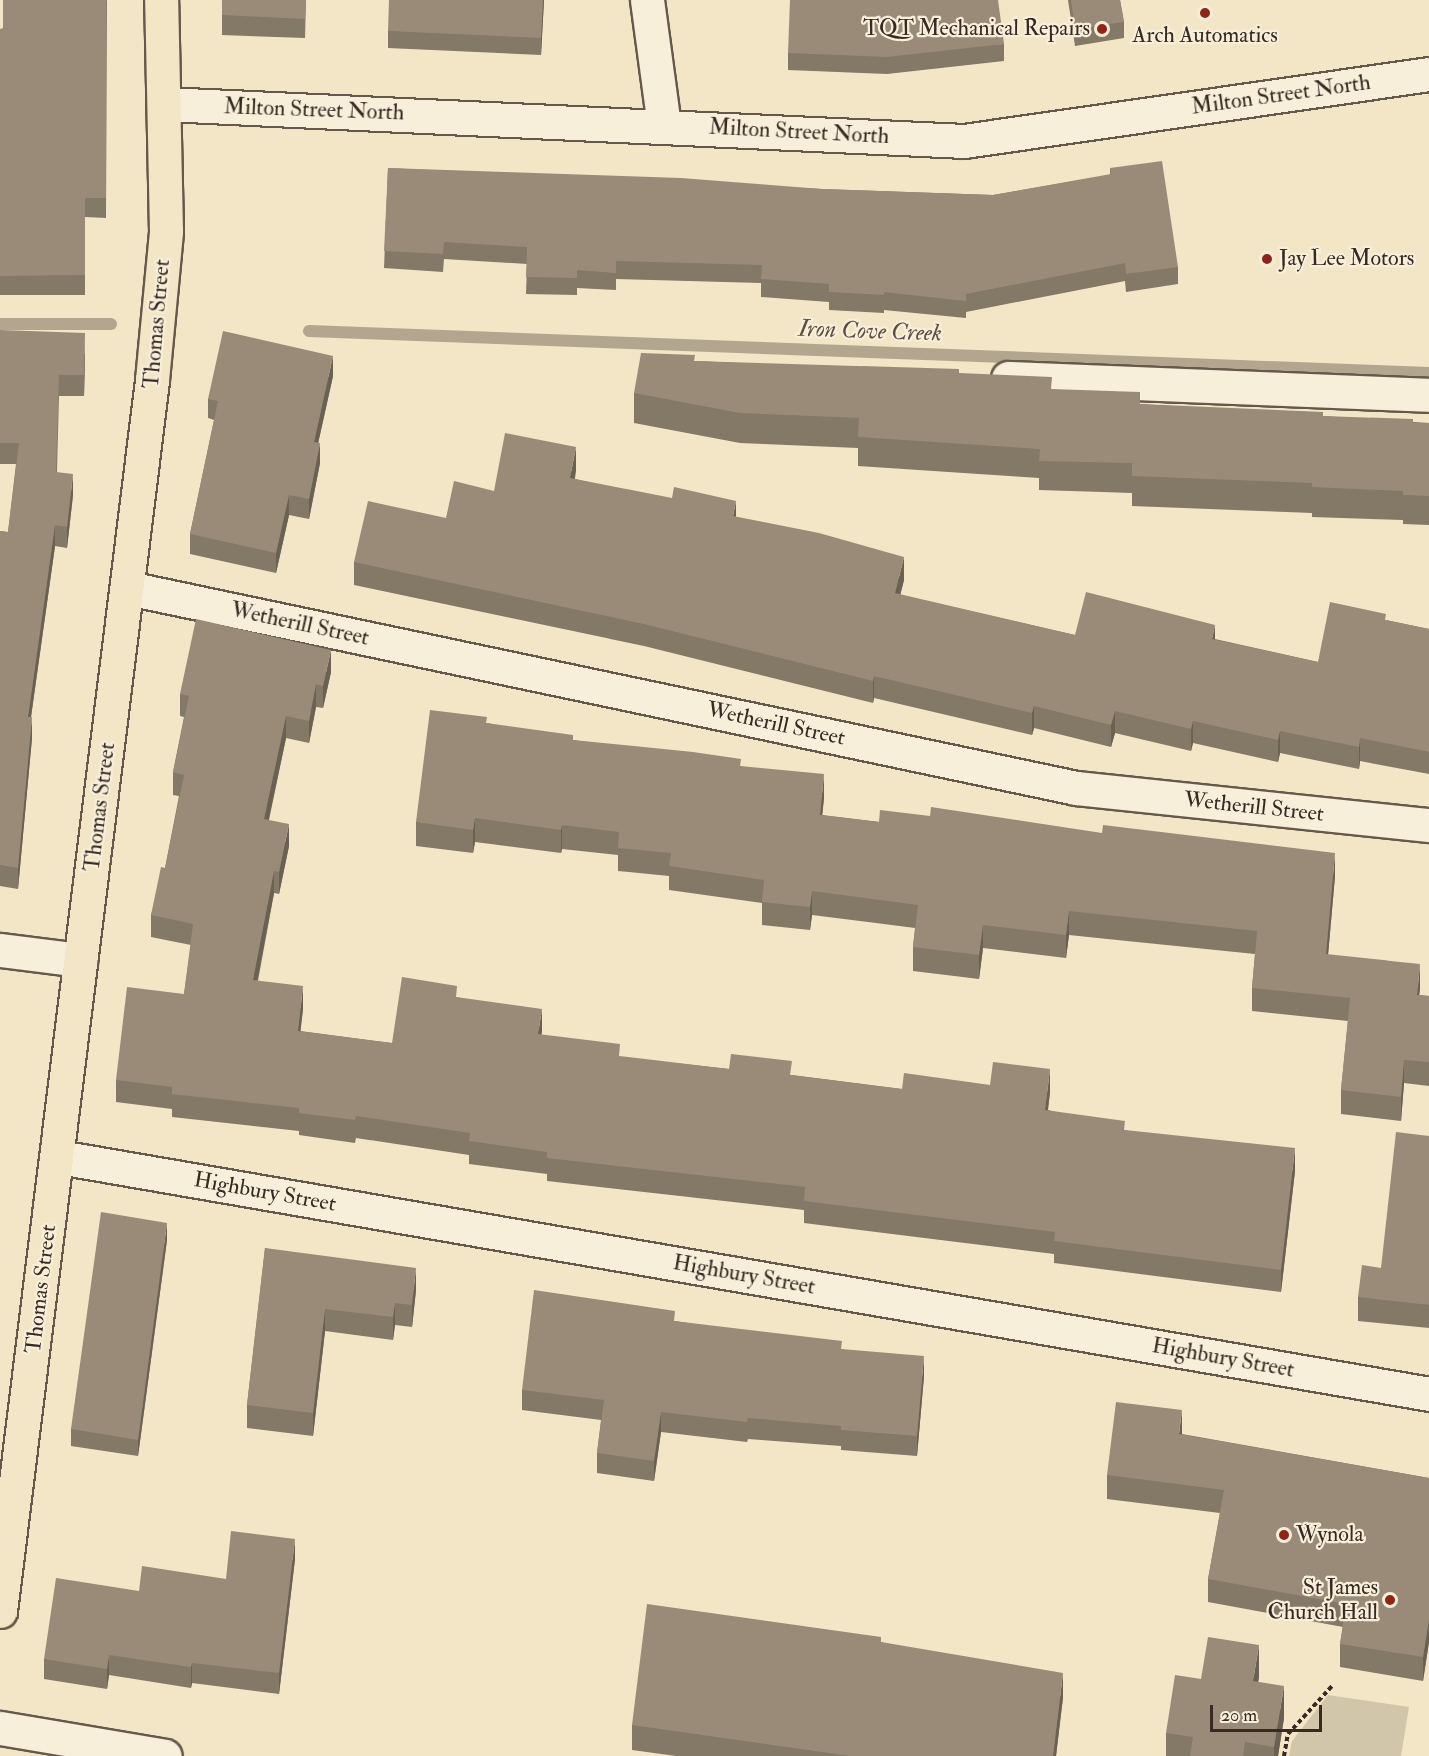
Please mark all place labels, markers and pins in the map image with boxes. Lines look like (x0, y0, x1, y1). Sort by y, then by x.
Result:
marker: Arch Automatics (1198, 6, 1212, 20)
place label: TQT Mechanical Repairs (863, 16, 1090, 42)
marker: TQT Mechanical Repairs (1095, 22, 1109, 36)
place label: Arch Automatics (1132, 23, 1278, 49)
place label: Jay Lee Motors (1279, 246, 1414, 272)
marker: Jay Lee Motors (1260, 252, 1274, 266)
place label: Wynola (1296, 1522, 1364, 1548)
marker: Wynola (1277, 1528, 1291, 1542)
place label: St James Church Hall (1268, 1574, 1378, 1626)
marker: St James Church Hall (1383, 1593, 1397, 1607)

